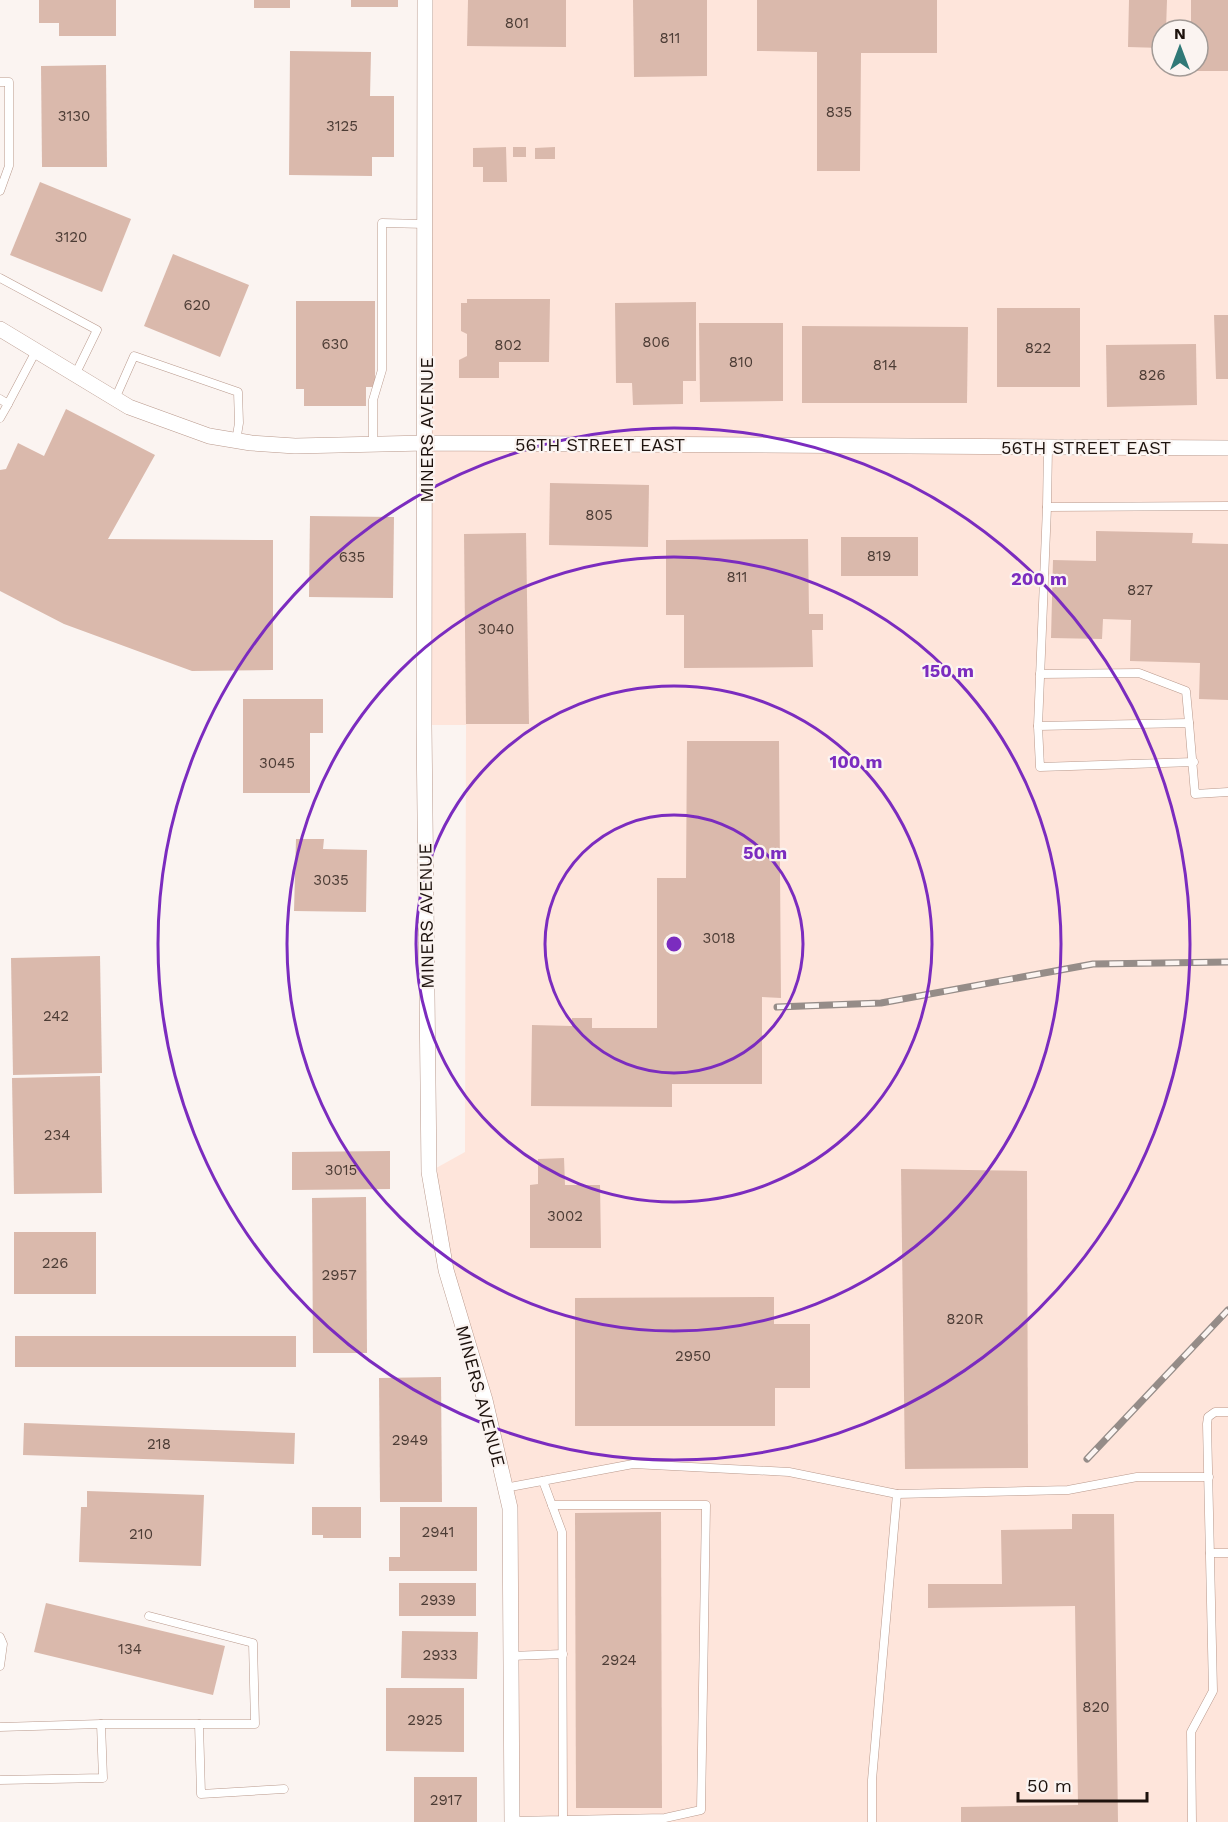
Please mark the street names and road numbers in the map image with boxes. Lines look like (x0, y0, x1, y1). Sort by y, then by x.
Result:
street label: MINERS AVENUE (416, 357, 437, 503)
street label: 56TH STREET EAST (515, 434, 685, 455)
street label: 56TH STREET EAST (1001, 437, 1171, 458)
street label: MINERS AVENUE (414, 843, 438, 989)
street label: MINERS AVENUE (452, 1323, 510, 1469)

